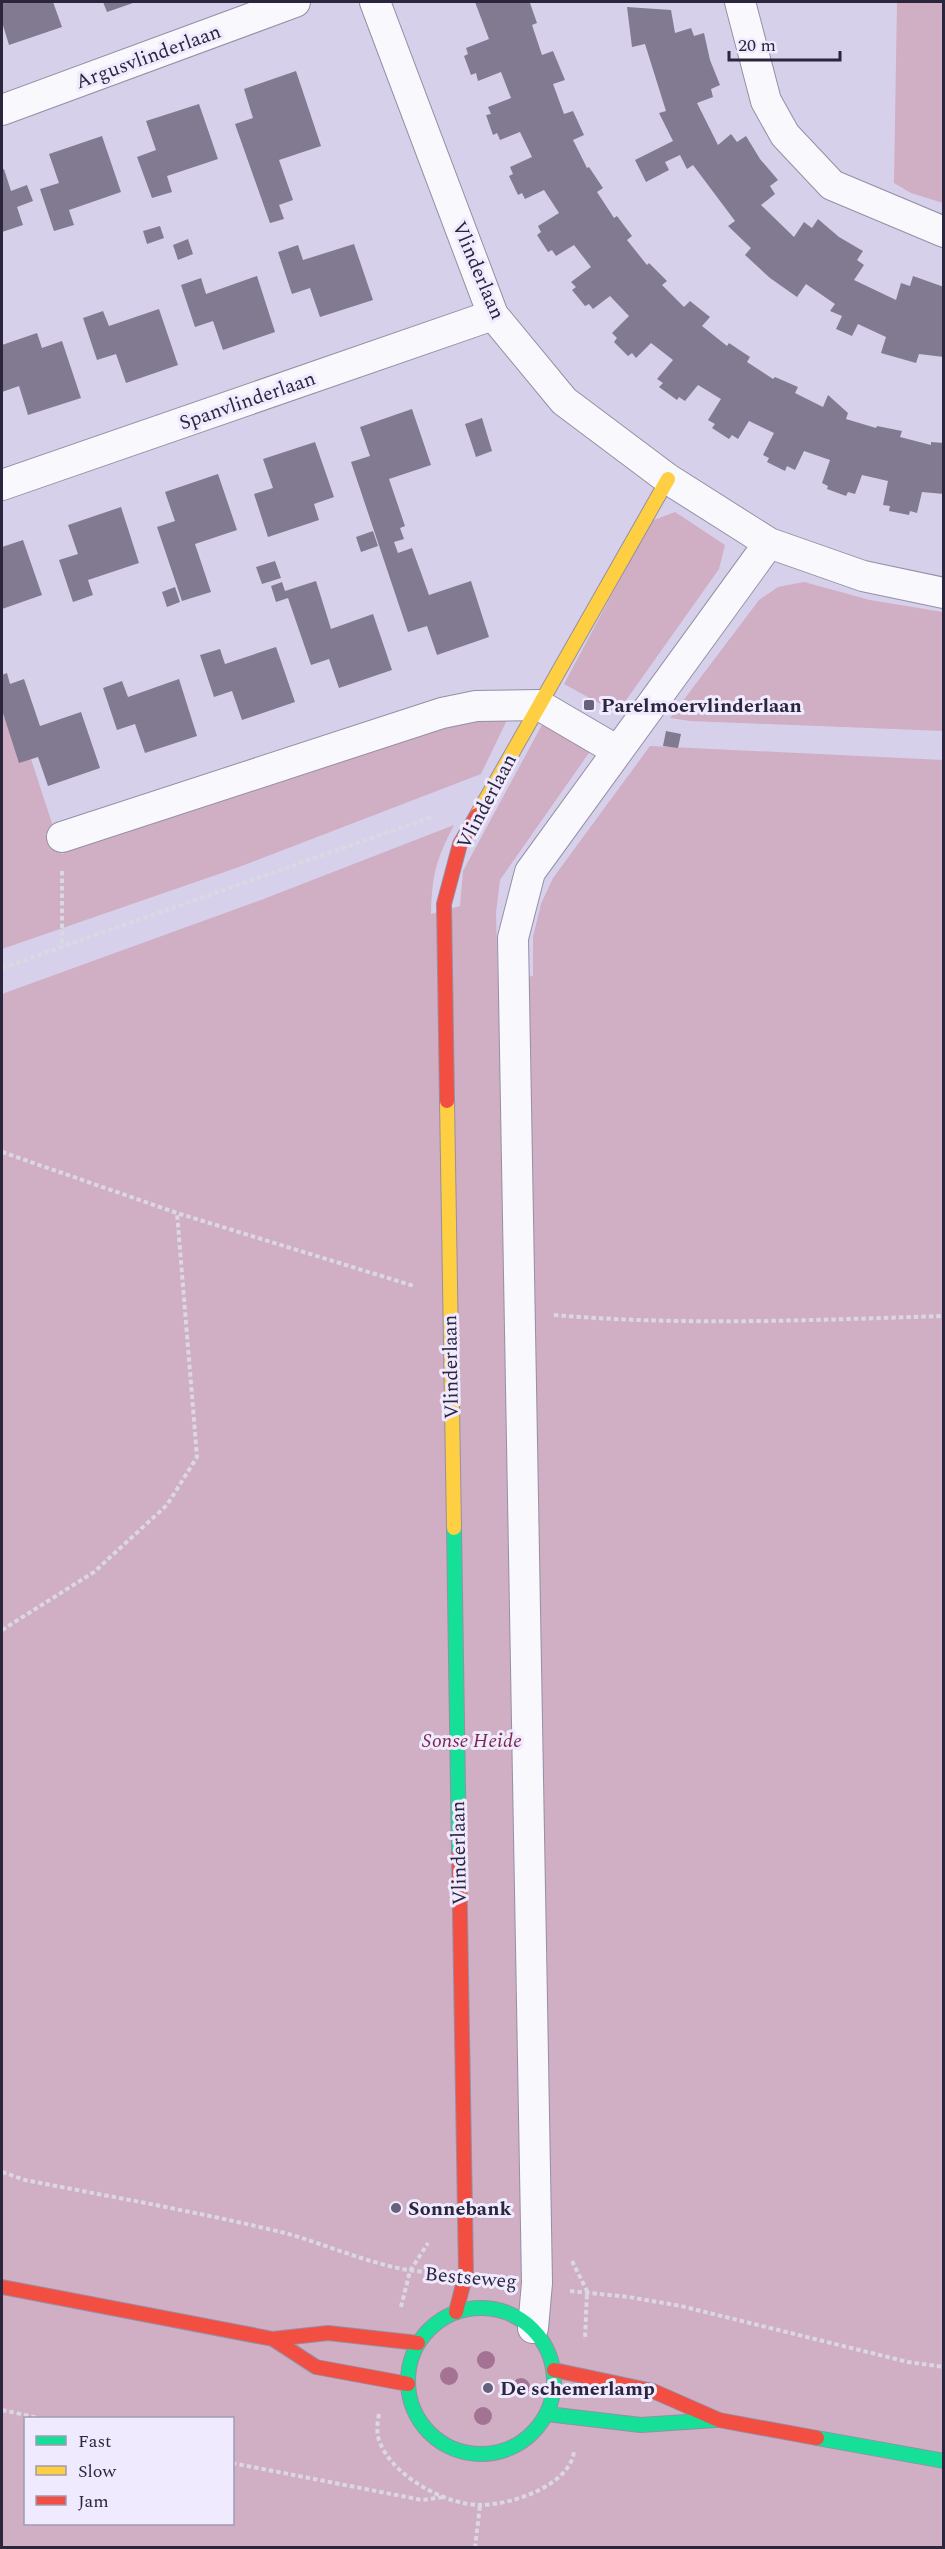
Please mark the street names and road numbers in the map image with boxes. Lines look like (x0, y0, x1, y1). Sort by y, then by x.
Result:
street label: Argusvlinderlaan (71, 17, 225, 97)
street label: Vlinderlaan (444, 216, 512, 324)
street label: Spanvlinderlaan (175, 364, 320, 438)
street label: Vlinderlaan (449, 748, 525, 855)
street label: Vlinderlaan (435, 1314, 467, 1419)
street label: Vlinderlaan (443, 1800, 475, 1905)
street label: Bestseweg (424, 2259, 518, 2297)

